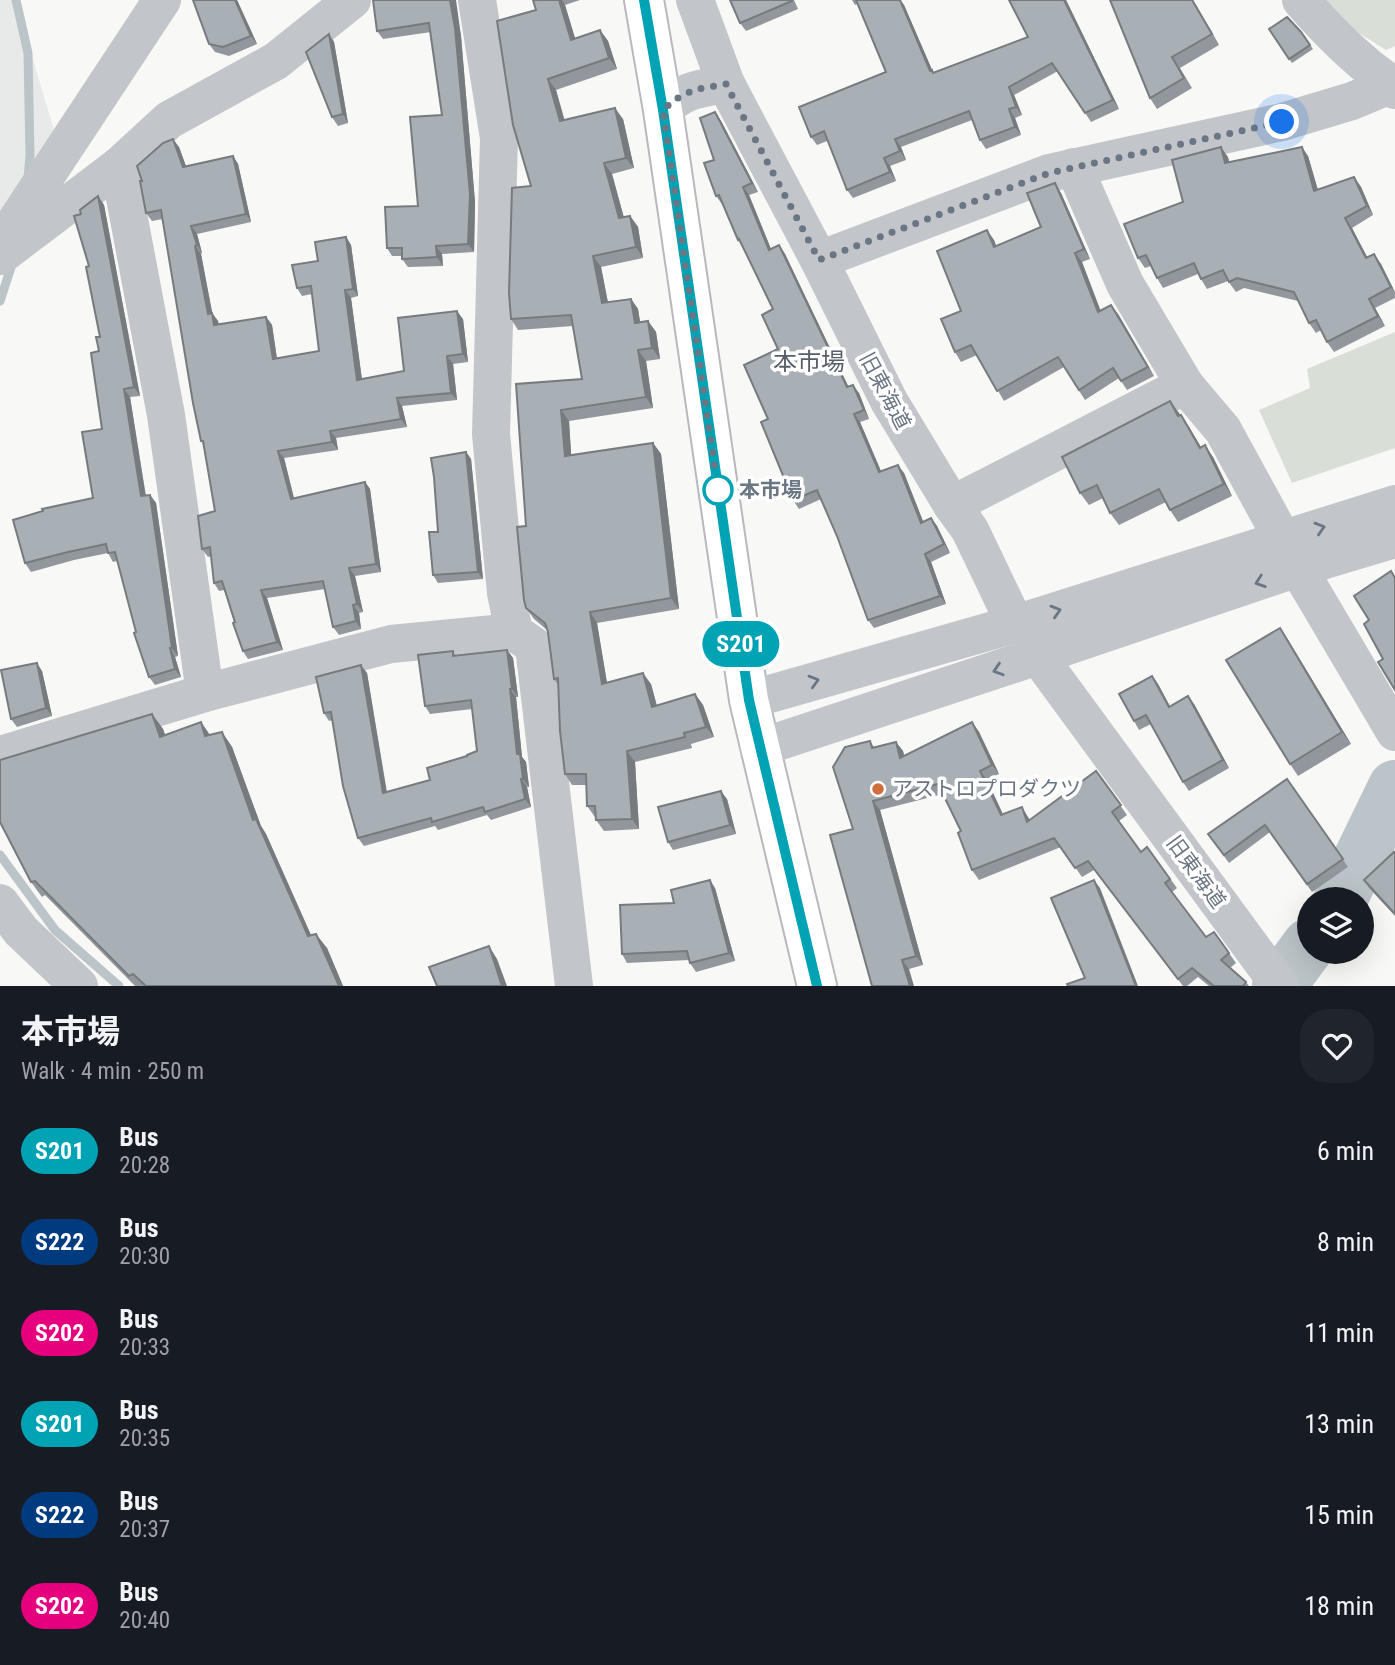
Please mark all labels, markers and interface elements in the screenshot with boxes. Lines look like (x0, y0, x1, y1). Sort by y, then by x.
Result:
your location (1264, 104, 1299, 139)
district label: 本市場 (773, 348, 845, 376)
street label: 旧東海道 (855, 348, 915, 434)
marker: 本市場 (703, 475, 733, 505)
place label: 本市場 (739, 478, 802, 502)
one-way arrow (1313, 522, 1326, 536)
one-way arrow (1254, 573, 1266, 588)
one-way arrow (1050, 604, 1062, 619)
line badge: S201 (692, 621, 790, 667)
text: S201 (716, 630, 766, 658)
one-way arrow (992, 662, 1004, 676)
one-way arrow (808, 675, 820, 690)
place label: アストロプロダクツ (892, 777, 1081, 801)
marker: アストロプロダクツ (870, 781, 886, 797)
street label: 旧東海道 (1162, 831, 1230, 913)
map controls (1297, 887, 1374, 964)
button: layers (1297, 887, 1374, 964)
button: heart (1300, 1009, 1374, 1083)
text: 本市場 (21, 1012, 120, 1051)
text: Walk · 4 min · 250 m (21, 1058, 204, 1085)
text: Bus (119, 1122, 159, 1152)
text: 6 min (1317, 1136, 1374, 1166)
text: S201 (35, 1137, 84, 1165)
text: 20:28 (119, 1152, 170, 1179)
text: Bus (119, 1213, 159, 1243)
text: 8 min (1317, 1227, 1374, 1257)
text: S222 (35, 1228, 84, 1256)
text: 20:30 (119, 1243, 170, 1270)
text: Bus (119, 1304, 159, 1334)
text: 11 min (1304, 1318, 1374, 1348)
text: S202 (35, 1319, 84, 1347)
text: 20:33 (119, 1334, 170, 1361)
text: Bus (119, 1395, 159, 1425)
text: 13 min (1304, 1409, 1374, 1439)
text: S201 (35, 1410, 84, 1438)
text: 20:35 (119, 1425, 170, 1452)
text: Bus (119, 1486, 159, 1516)
text: 15 min (1304, 1500, 1374, 1530)
text: S222 (35, 1501, 84, 1529)
text: 20:37 (119, 1516, 170, 1543)
text: Bus (119, 1577, 159, 1607)
text: 18 min (1304, 1591, 1374, 1621)
text: S202 (35, 1592, 84, 1620)
text: 20:40 (119, 1607, 170, 1634)

